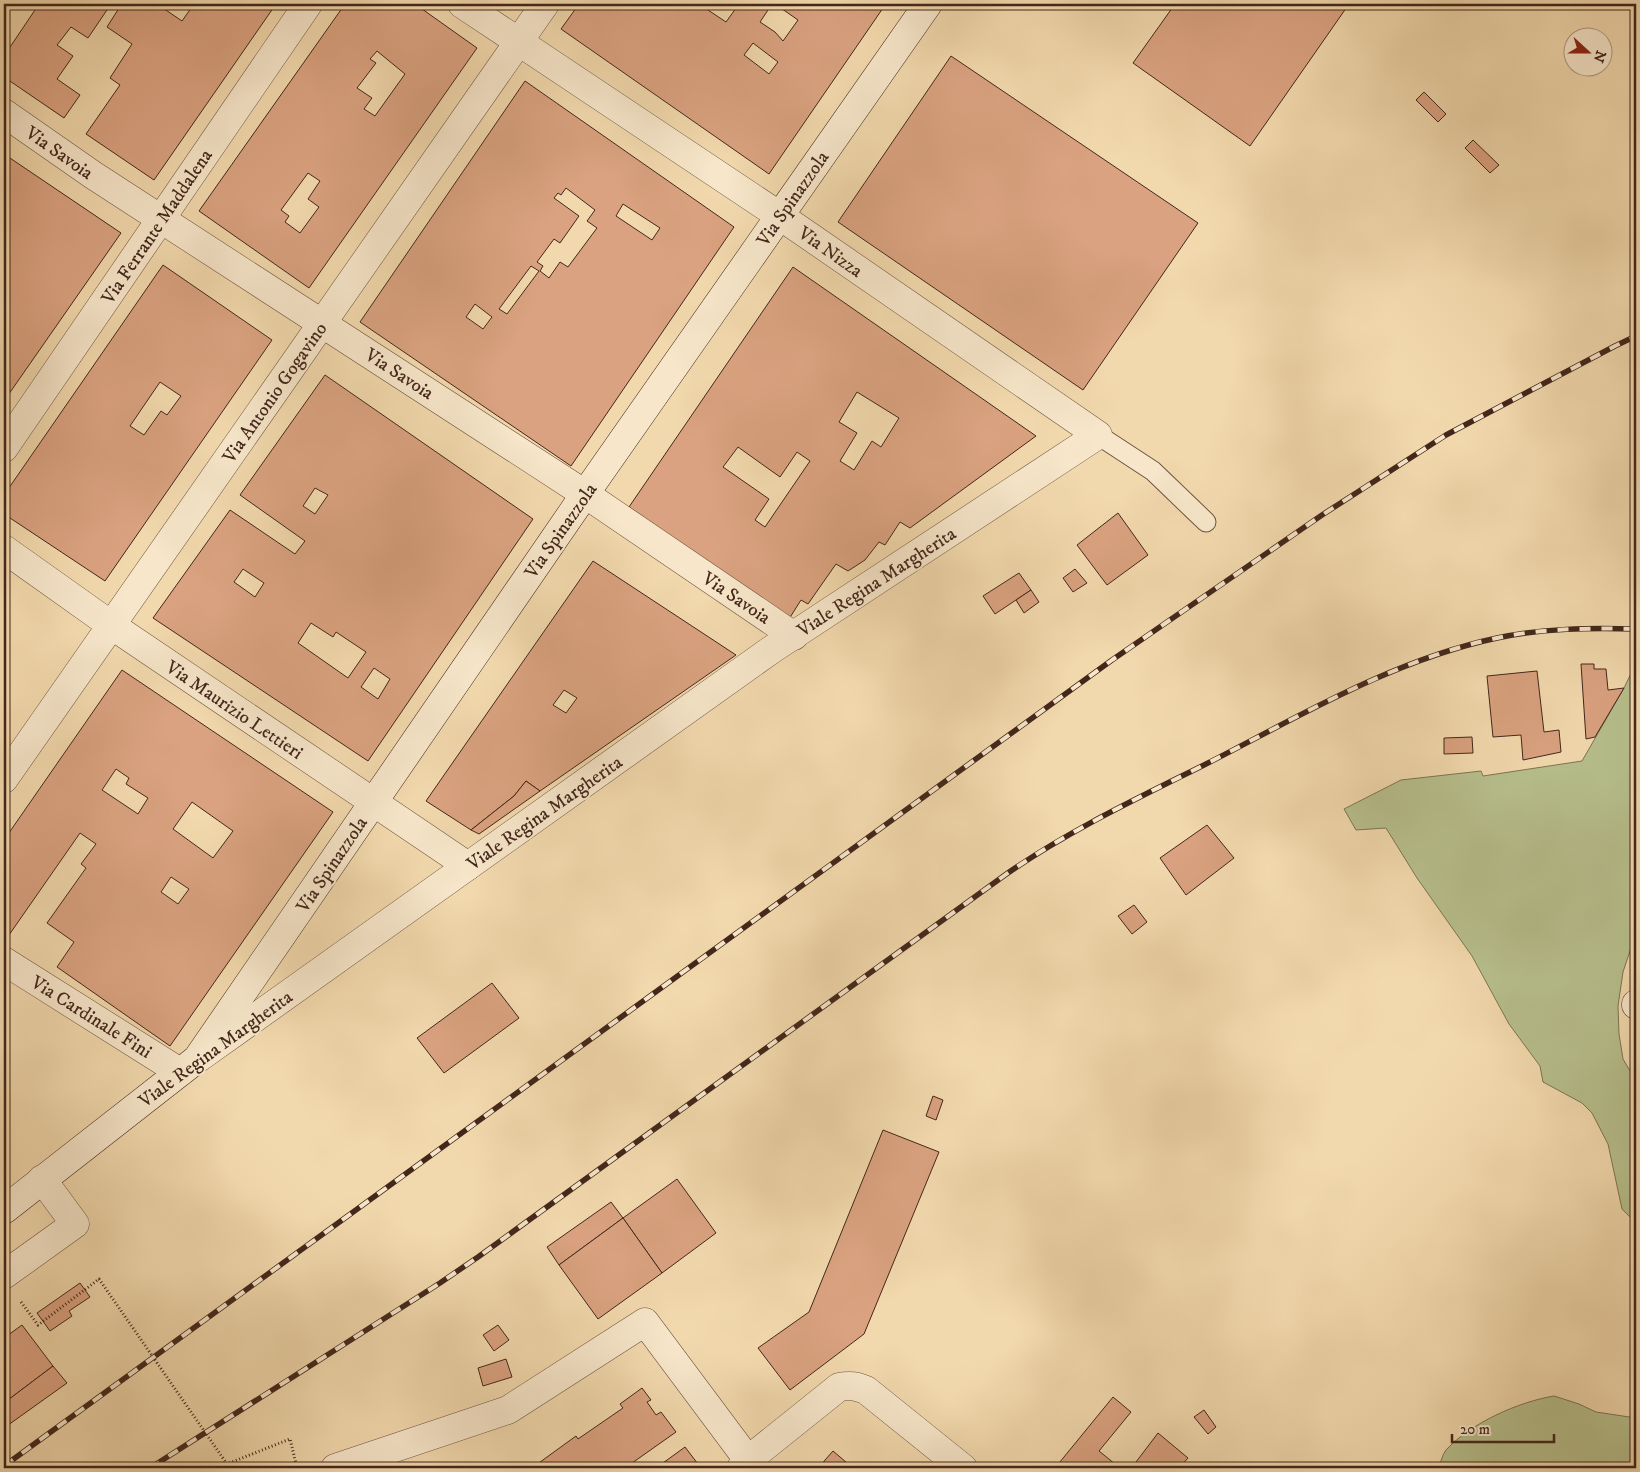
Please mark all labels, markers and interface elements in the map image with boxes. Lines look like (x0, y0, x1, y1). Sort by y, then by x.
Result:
north arrow (1562, 28, 1612, 78)
text: N (1589, 48, 1610, 65)
street label: Via Savoia (20, 121, 97, 185)
street label: Via Ferrante Maddalena (96, 145, 218, 310)
street label: Via Spinazzola (751, 147, 834, 252)
street label: Via Nizza (793, 221, 867, 283)
street label: Via Antonio Gogavino (217, 318, 332, 468)
street label: Via Savoia (360, 343, 438, 405)
street label: Via Spinazzola (519, 479, 602, 584)
street label: Viale Regina Margherita (792, 522, 961, 643)
street label: Via Savoia (697, 567, 775, 629)
street label: Via Maurizio Lettieri (160, 655, 307, 765)
street label: Viale Regina Margherita (462, 751, 627, 876)
street label: Via Spinazzola (291, 813, 373, 918)
street label: Via Cardinale Fini (26, 970, 156, 1064)
street label: Viale Regina Margherita (134, 986, 297, 1113)
scale bar (1452, 1412, 1555, 1444)
text: 20 m (1460, 1420, 1490, 1439)

